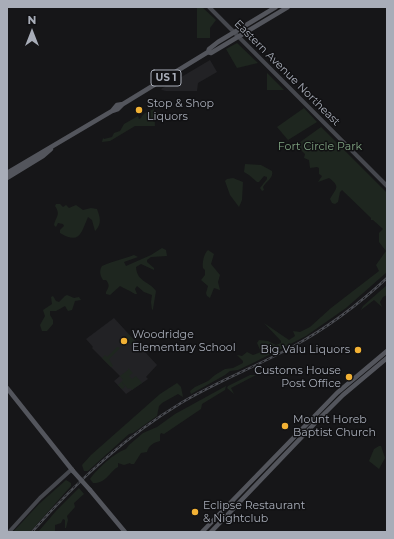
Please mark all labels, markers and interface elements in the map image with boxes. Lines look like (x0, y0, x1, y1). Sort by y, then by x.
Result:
north arrow (12, 12, 52, 52)
text: N (28, 13, 36, 27)
street label: Eastern Avenue Northeast (231, 17, 343, 129)
road number: US 1 (151, 70, 181, 86)
place label: Stop & Shop Liquors (147, 97, 214, 123)
marker: Stop & Shop Liquors (134, 105, 144, 115)
park label: Fort Circle Park (278, 140, 362, 154)
place label: Woodridge Elementary School (132, 328, 236, 354)
marker: Woodridge Elementary School (119, 336, 129, 346)
place label: Big Valu Liquors (261, 343, 350, 357)
marker: Big Valu Liquors (353, 345, 363, 355)
place label: Customs House Post Office (254, 364, 341, 390)
marker: Customs House Post Office (344, 372, 354, 382)
place label: Mount Horeb Baptist Church (293, 413, 376, 439)
marker: Mount Horeb Baptist Church (280, 421, 290, 431)
place label: Eclipse Restaurant & Nightclub (203, 499, 305, 525)
marker: Eclipse Restaurant & Nightclub (190, 507, 200, 517)

